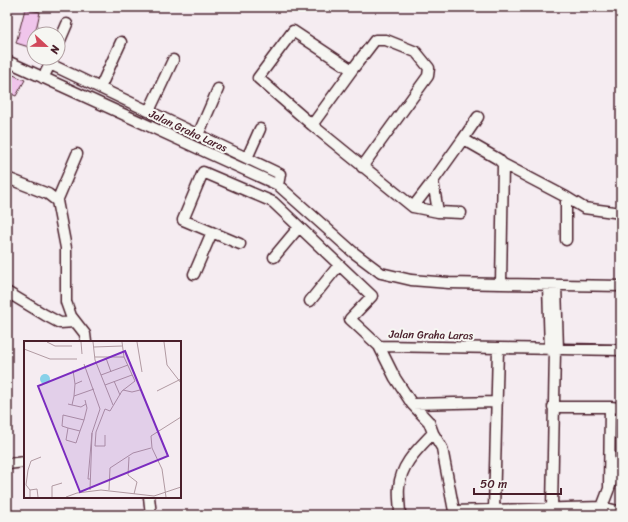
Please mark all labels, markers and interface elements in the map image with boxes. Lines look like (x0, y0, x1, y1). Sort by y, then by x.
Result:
north arrow (26, 26, 66, 66)
text: N (44, 42, 65, 57)
street label: Jalan Graha Laras (145, 104, 231, 158)
street label: Jalan Graha Laras (388, 325, 474, 345)
inset map (24, 341, 181, 498)
scale bar (474, 470, 561, 496)
text: 50 m (480, 473, 507, 495)

